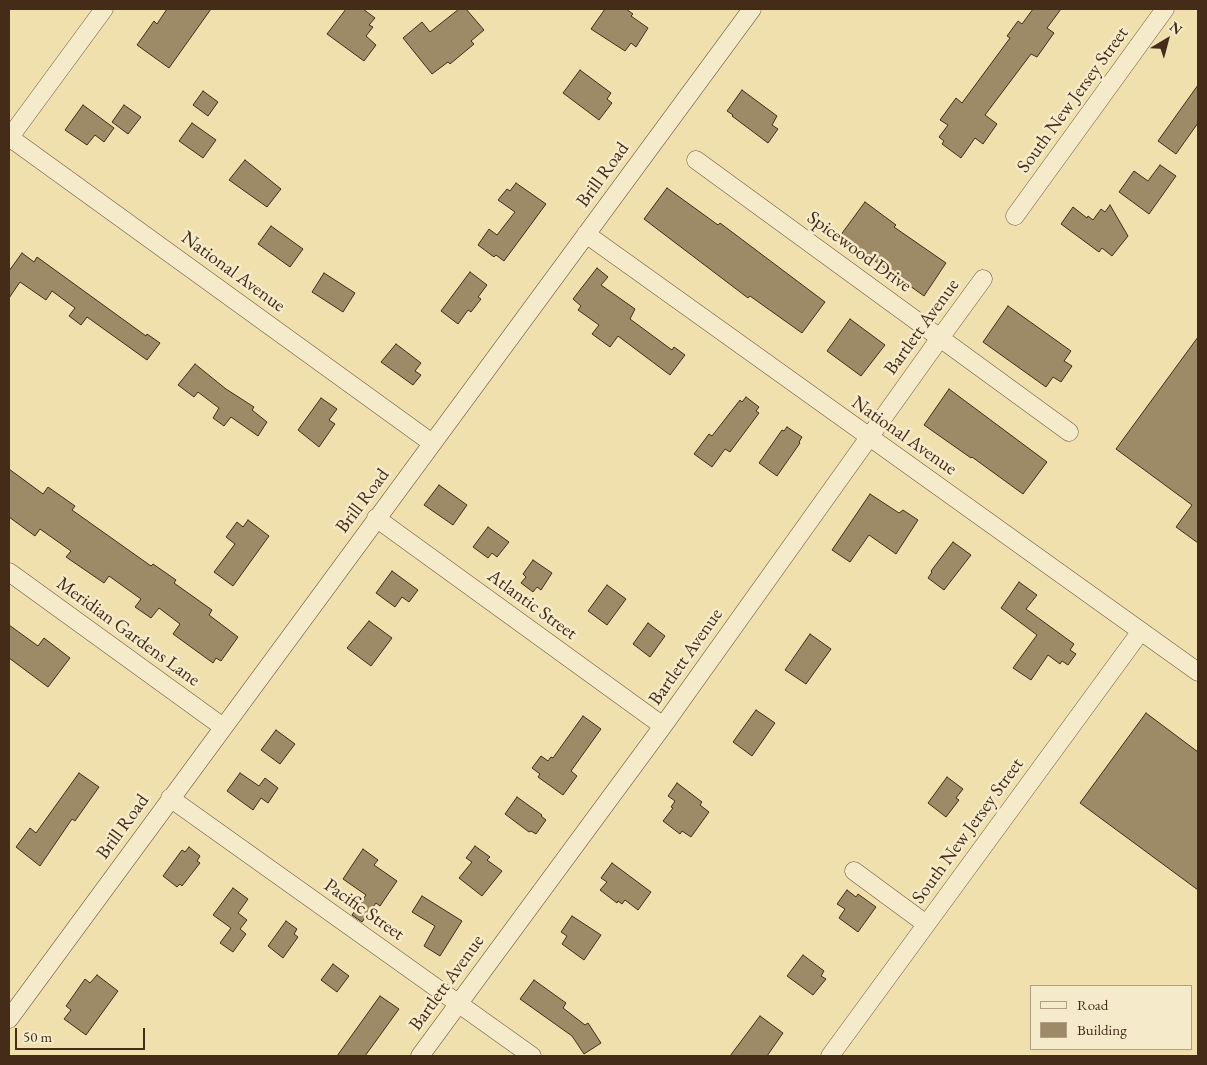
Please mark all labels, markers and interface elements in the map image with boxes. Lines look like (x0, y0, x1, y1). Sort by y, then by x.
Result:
north arrow (1142, 15, 1192, 65)
text: N (1166, 17, 1186, 39)
street label: South New Jersey Street (1012, 23, 1134, 177)
street label: Brill Road (572, 138, 634, 212)
street label: Spicewood Drive (802, 206, 916, 298)
street label: National Avenue (176, 227, 290, 317)
street label: Bartlett Avenue (879, 274, 965, 380)
street label: National Avenue (847, 391, 961, 481)
street label: Brill Road (331, 464, 395, 538)
street label: Atlantic Street (483, 565, 581, 645)
street label: Meridian Gardens Lane (52, 572, 204, 692)
street label: Bartlett Avenue (644, 604, 728, 710)
street label: South New Jersey Street (907, 754, 1029, 908)
street label: Brill Road (92, 790, 154, 864)
street label: Pacific Street (320, 874, 408, 946)
street label: Bartlett Avenue (404, 930, 490, 1036)
legend (1030, 985, 1192, 1050)
text: Road (1077, 995, 1108, 1014)
scale bar (18, 1018, 148, 1050)
text: Building (1077, 1020, 1127, 1039)
text: 50 m (23, 1027, 52, 1046)

